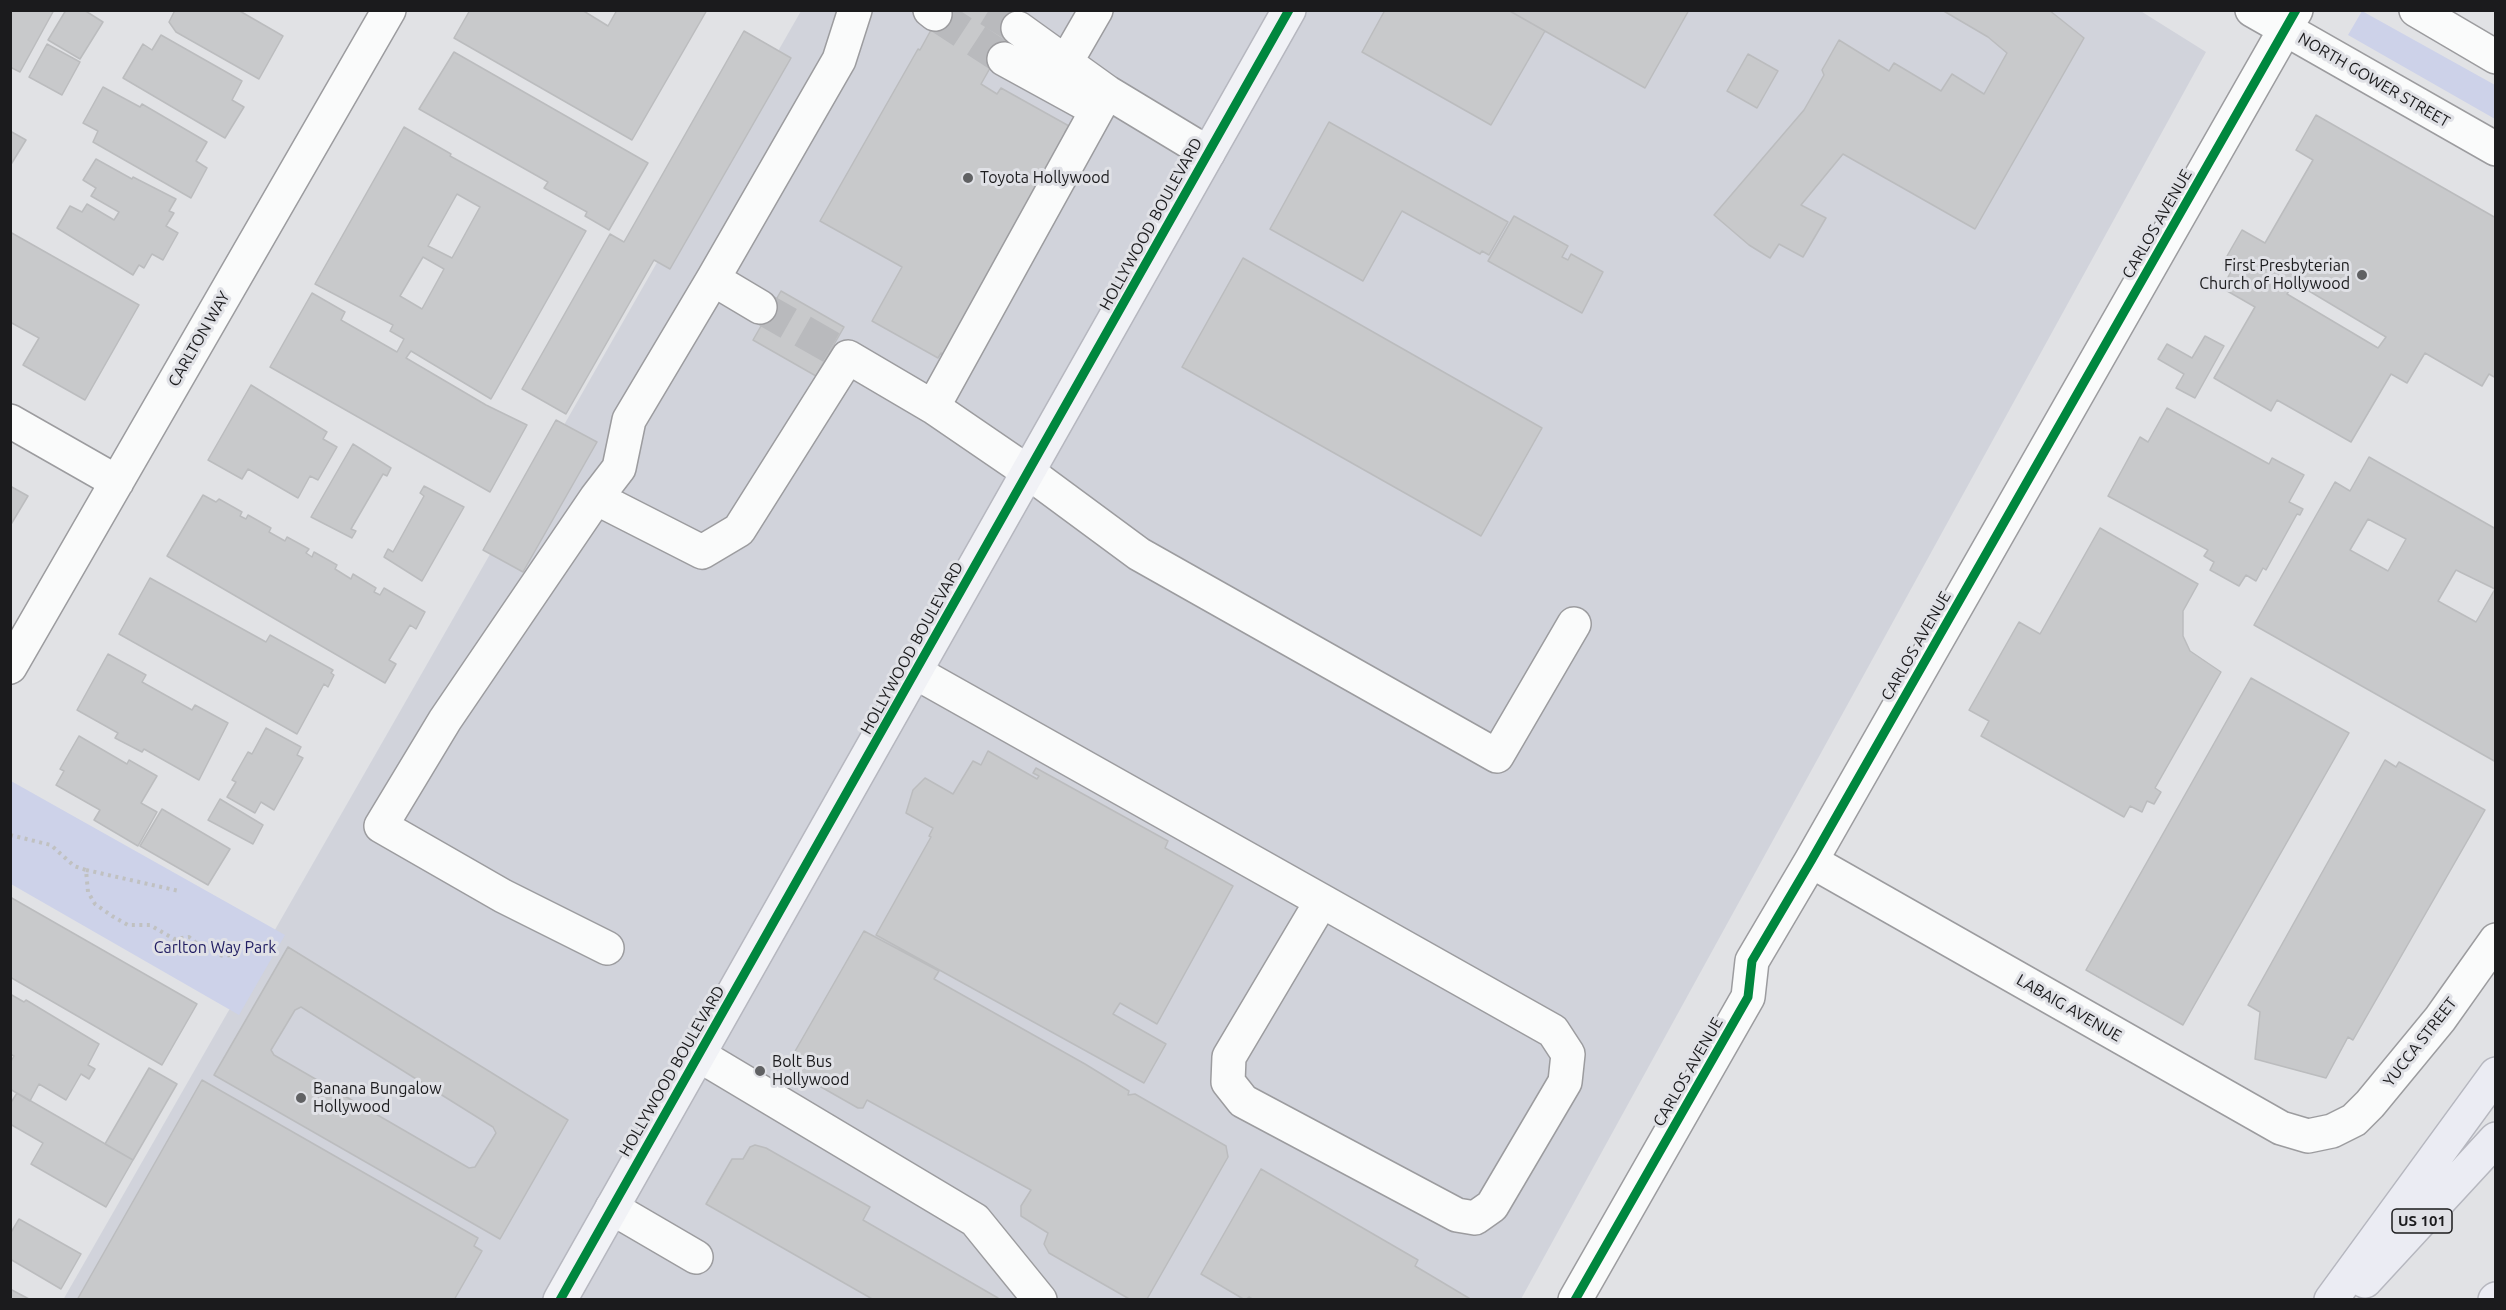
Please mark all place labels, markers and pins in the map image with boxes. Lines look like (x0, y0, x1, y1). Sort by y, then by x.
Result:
place label: Toyota Hollywood (980, 168, 1110, 188)
marker: Toyota Hollywood (961, 171, 975, 185)
place label: First Presbyterian Church of Hollywood (2199, 256, 2350, 294)
marker: First Presbyterian Church of Hollywood (2355, 268, 2369, 282)
place label: Bolt Bus Hollywood (772, 1052, 849, 1090)
marker: Bolt Bus Hollywood (753, 1064, 767, 1078)
place label: Banana Bungalow Hollywood (313, 1079, 442, 1117)
marker: Banana Bungalow Hollywood (294, 1091, 308, 1105)

